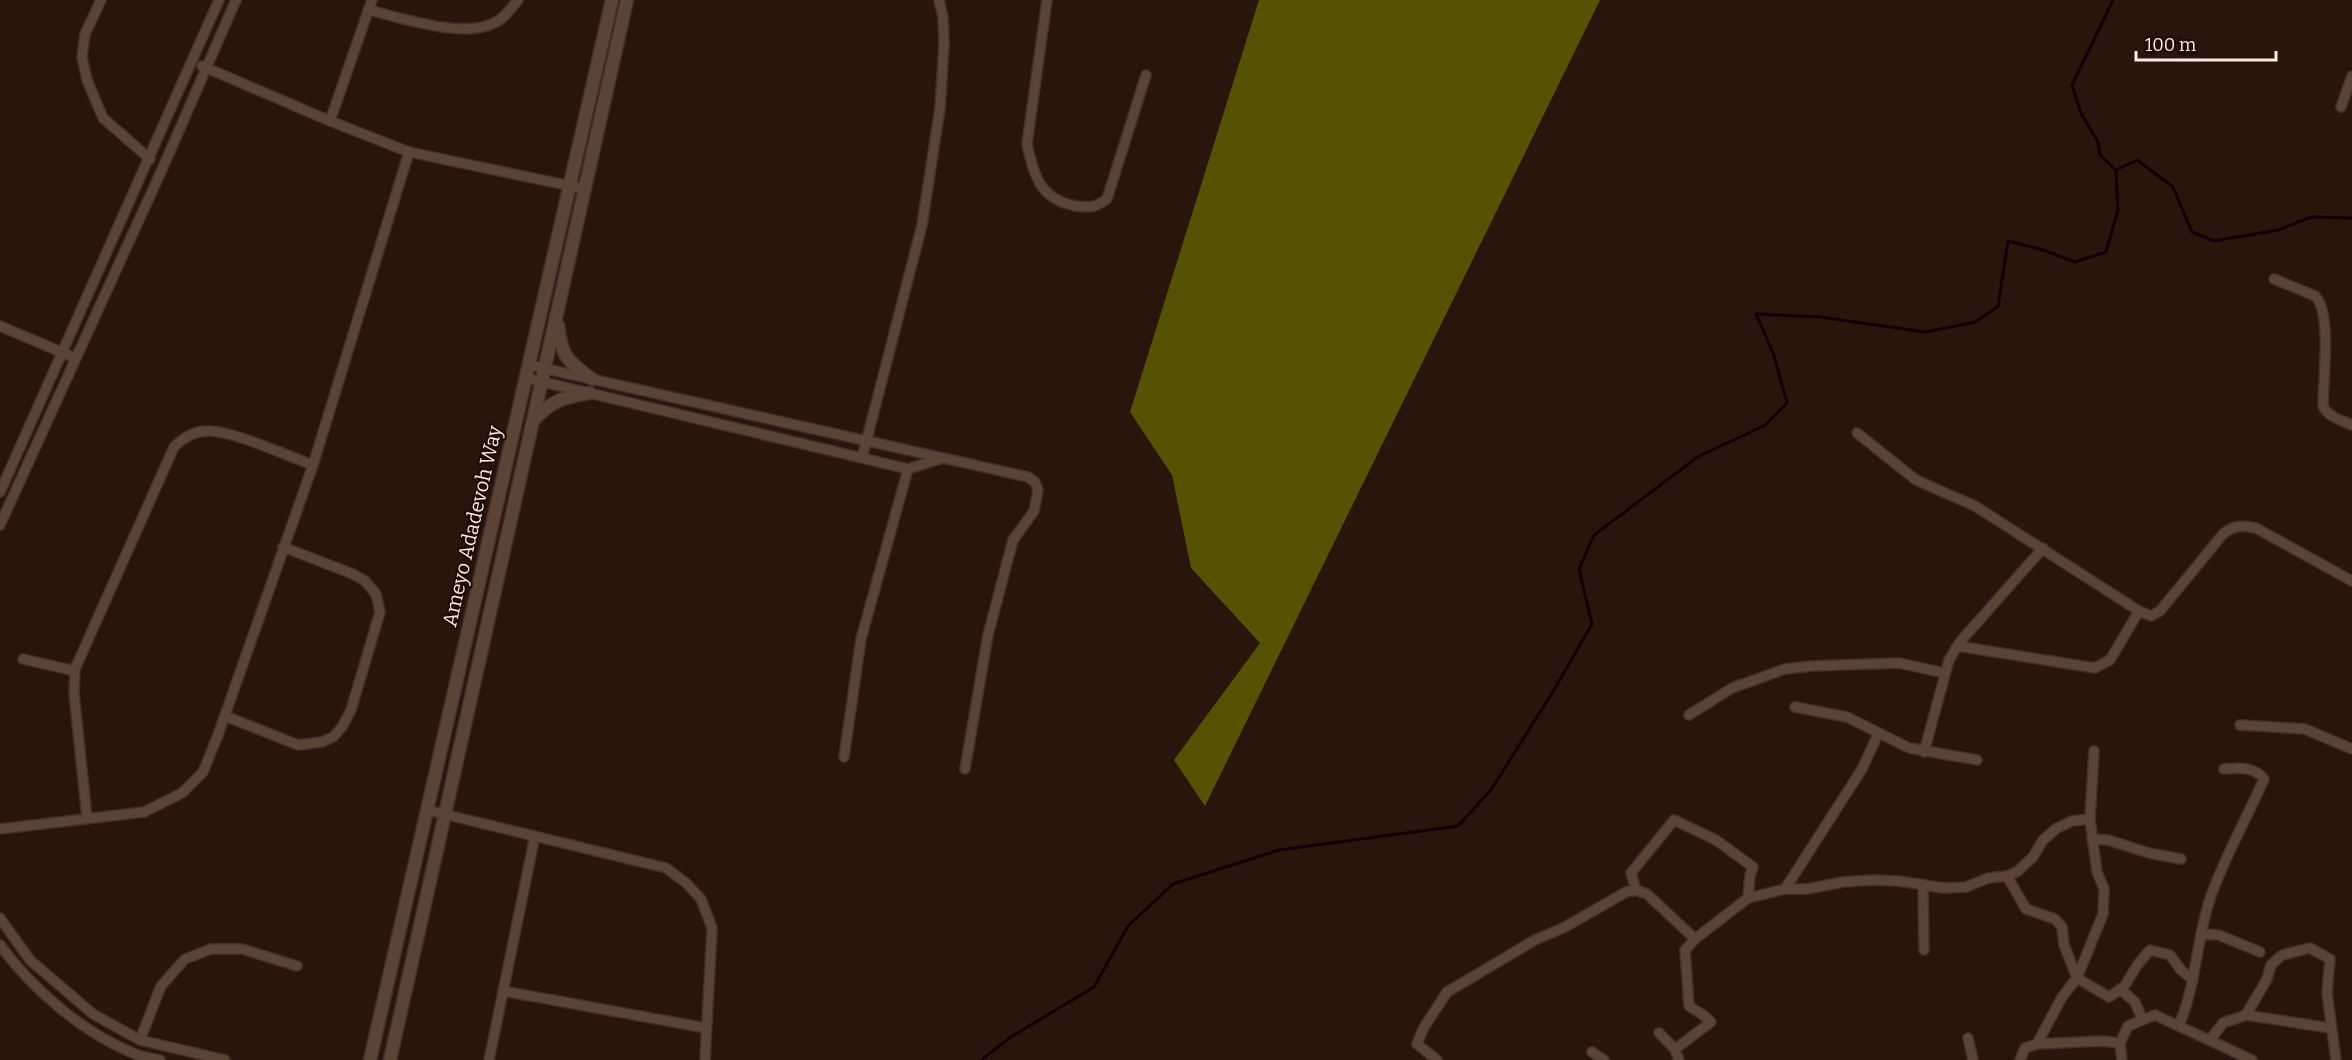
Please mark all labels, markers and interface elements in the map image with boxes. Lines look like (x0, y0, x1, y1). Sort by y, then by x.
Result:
scale bar (2136, 24, 2276, 62)
text: 100 m (2145, 34, 2196, 56)
street label: Ameyo Adadevoh Way (437, 423, 507, 629)

